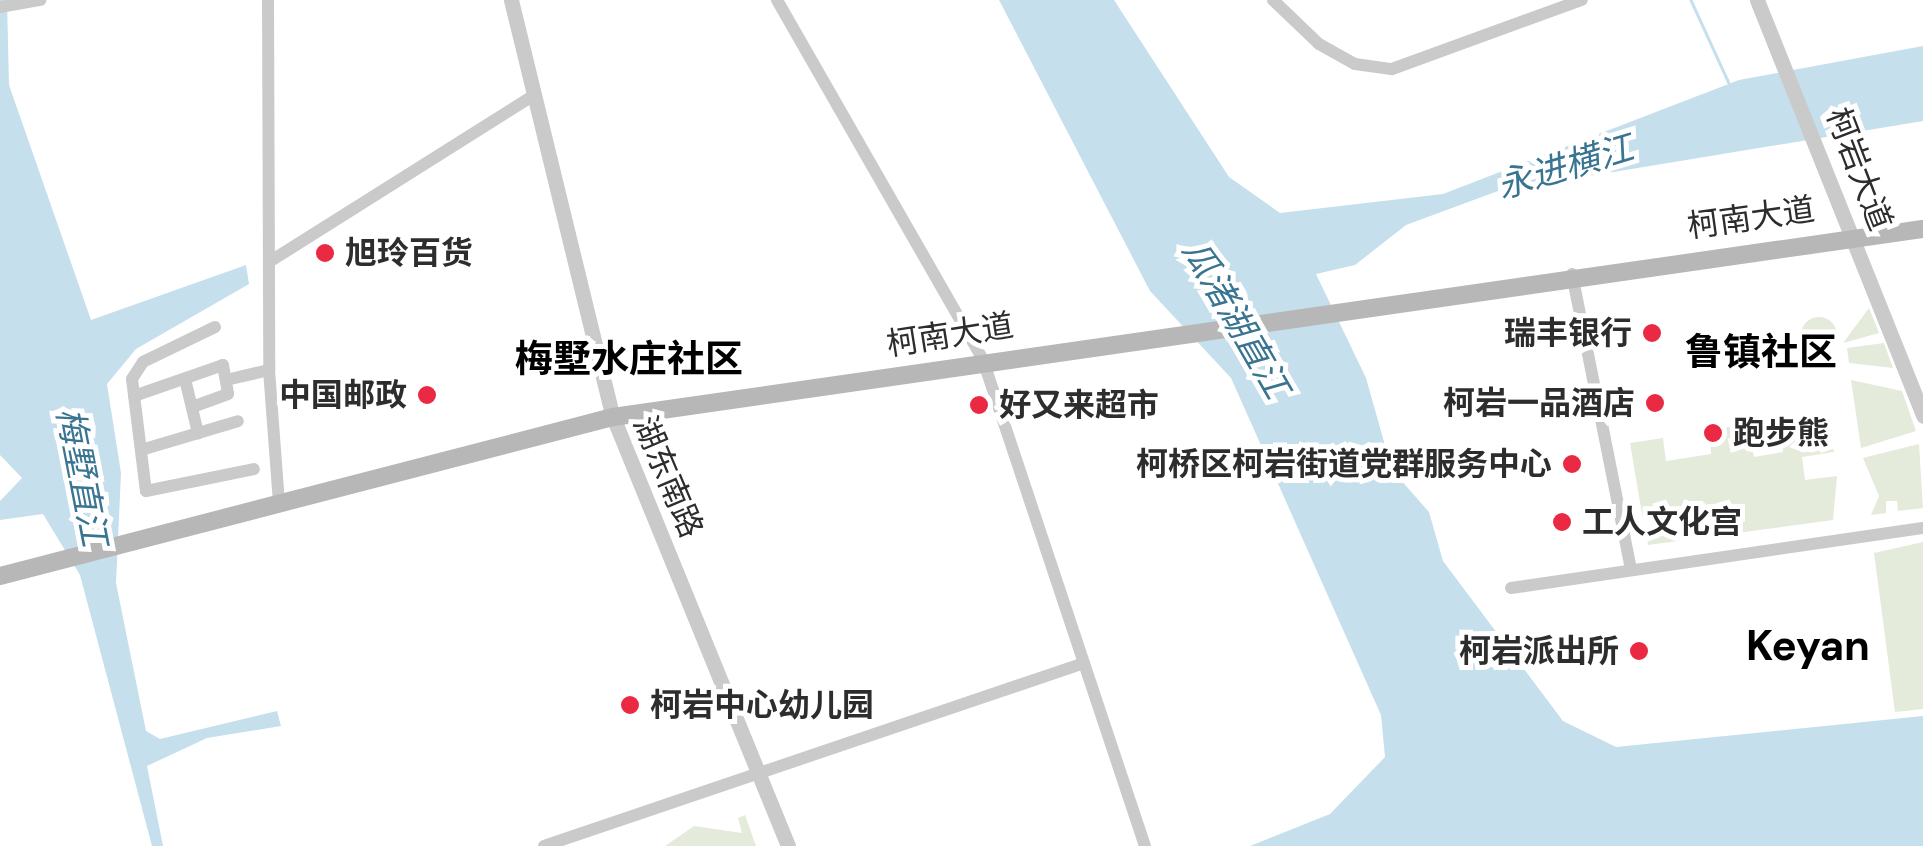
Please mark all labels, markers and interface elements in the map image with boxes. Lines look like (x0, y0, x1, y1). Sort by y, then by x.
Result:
street label: 柯岩大道 (1818, 102, 1900, 236)
water label: 永进横江 (1492, 126, 1638, 208)
street label: 柯南大道 (1685, 190, 1817, 246)
water label: 瓜渚湖直江 (1174, 233, 1298, 405)
place label: 旭玲百货 (345, 234, 473, 272)
marker: 旭玲百货 (314, 242, 336, 264)
street label: 柯南大道 (884, 306, 1016, 364)
place label: 瑞丰银行 (1504, 314, 1632, 352)
marker: 瑞丰银行 (1641, 322, 1663, 344)
district label: 鲁镇社区 (1685, 330, 1837, 376)
district label: 梅墅水庄社区 (515, 337, 743, 383)
place label: 中国邮政 (279, 376, 407, 414)
marker: 中国邮政 (416, 384, 438, 406)
place label: 柯岩一品酒店 (1443, 384, 1635, 422)
place label: 好又来超市 (999, 386, 1159, 424)
marker: 柯岩一品酒店 (1644, 392, 1666, 414)
marker: 好又来超市 (968, 394, 990, 416)
water label: 梅墅直江 (48, 404, 116, 550)
street label: 湖东南路 (625, 411, 711, 543)
place label: 跑步熊 (1733, 414, 1829, 452)
marker: 跑步熊 (1702, 422, 1724, 444)
place label: 柯桥区柯岩街道党群服务中心 (1136, 445, 1552, 483)
marker: 柯桥区柯岩街道党群服务中心 (1561, 453, 1583, 475)
place label: 工人文化宫 (1582, 503, 1742, 541)
marker: 工人文化宫 (1551, 511, 1573, 533)
district label: Keyan (1746, 621, 1870, 671)
place label: 柯岩派出所 (1459, 632, 1619, 670)
marker: 柯岩派出所 (1628, 640, 1650, 662)
place label: 柯岩中心幼儿园 (650, 686, 874, 724)
marker: 柯岩中心幼儿园 (619, 694, 641, 716)

